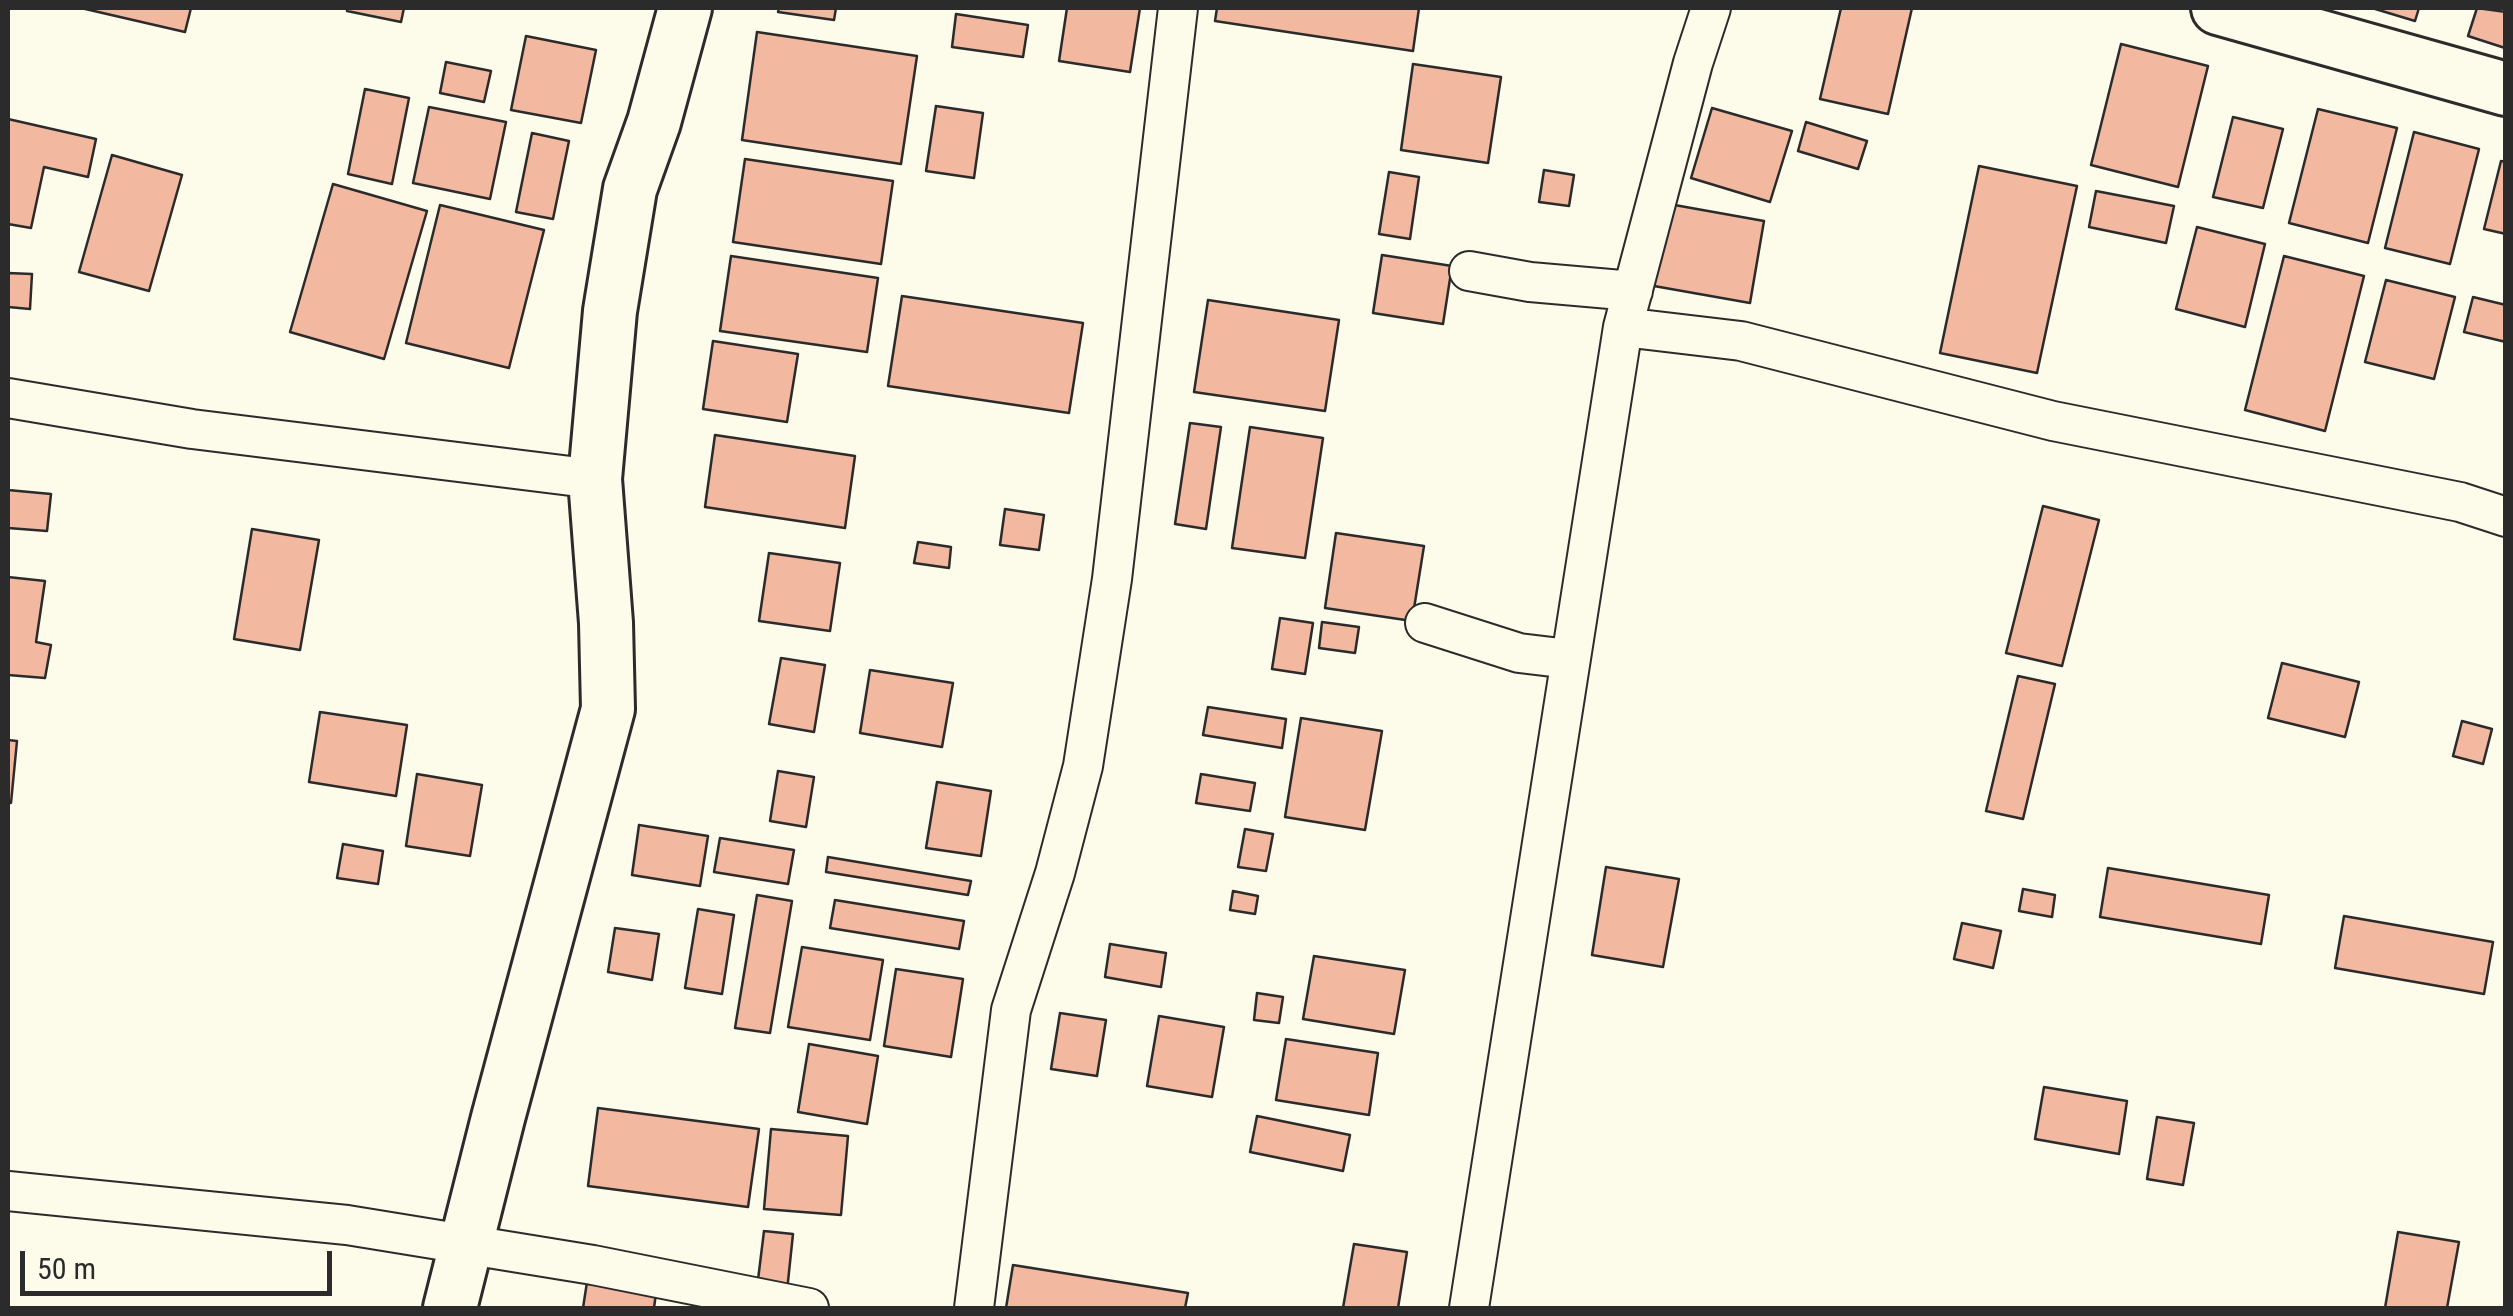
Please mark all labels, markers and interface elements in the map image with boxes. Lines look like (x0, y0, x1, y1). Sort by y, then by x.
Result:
scale bar (25, 1231, 338, 1293)
text: 50 m (37, 1251, 96, 1286)

